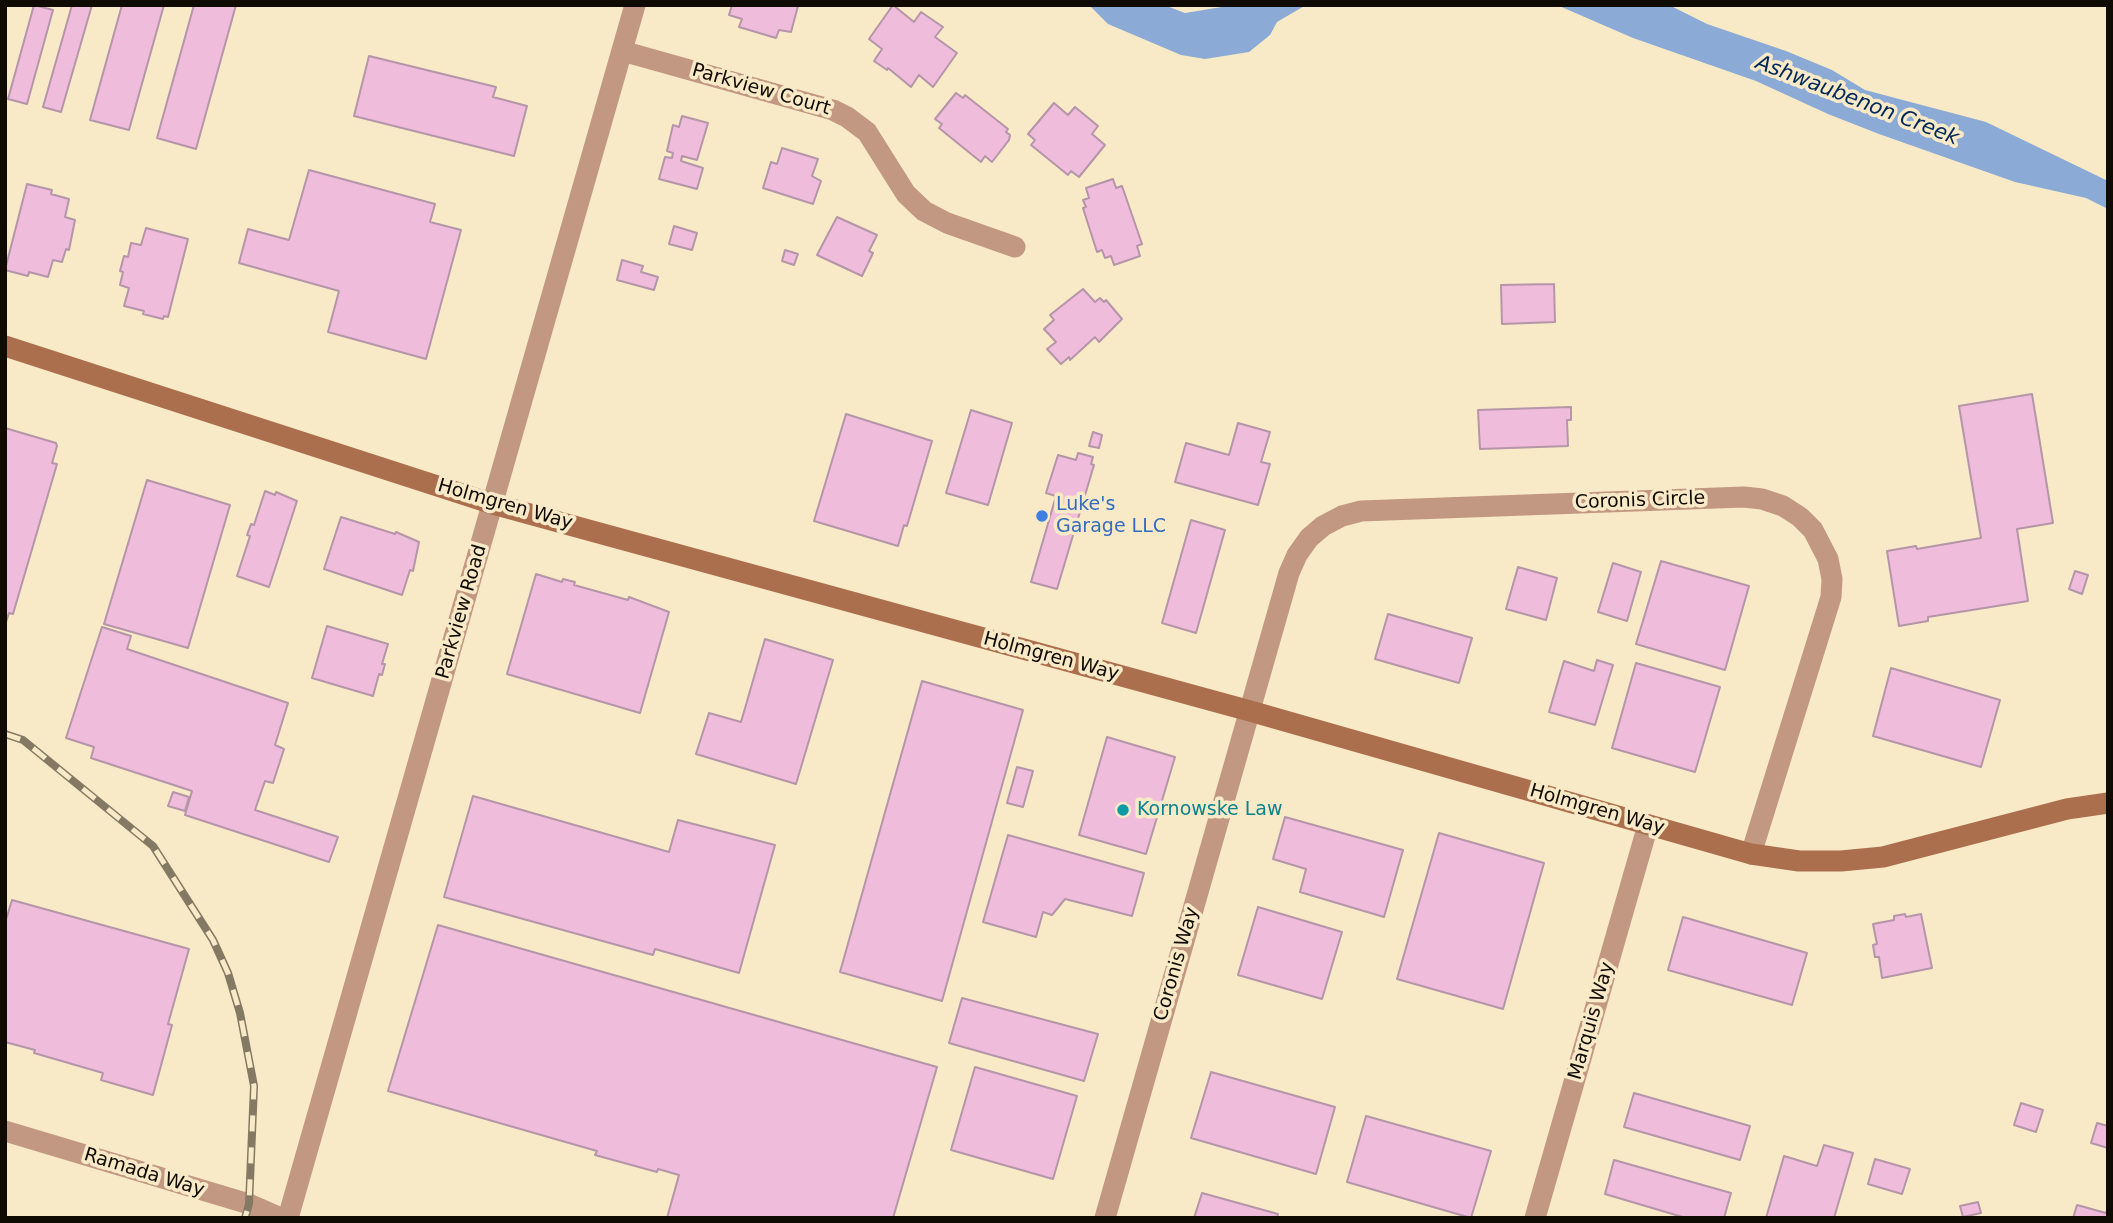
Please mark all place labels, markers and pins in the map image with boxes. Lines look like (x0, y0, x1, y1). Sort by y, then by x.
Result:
place label: Luke's Garage LLC (1056, 494, 1166, 538)
marker: Luke's Garage LLC (1034, 508, 1050, 524)
place label: Kornowske Law (1137, 799, 1283, 821)
marker: Kornowske Law (1115, 802, 1131, 818)

